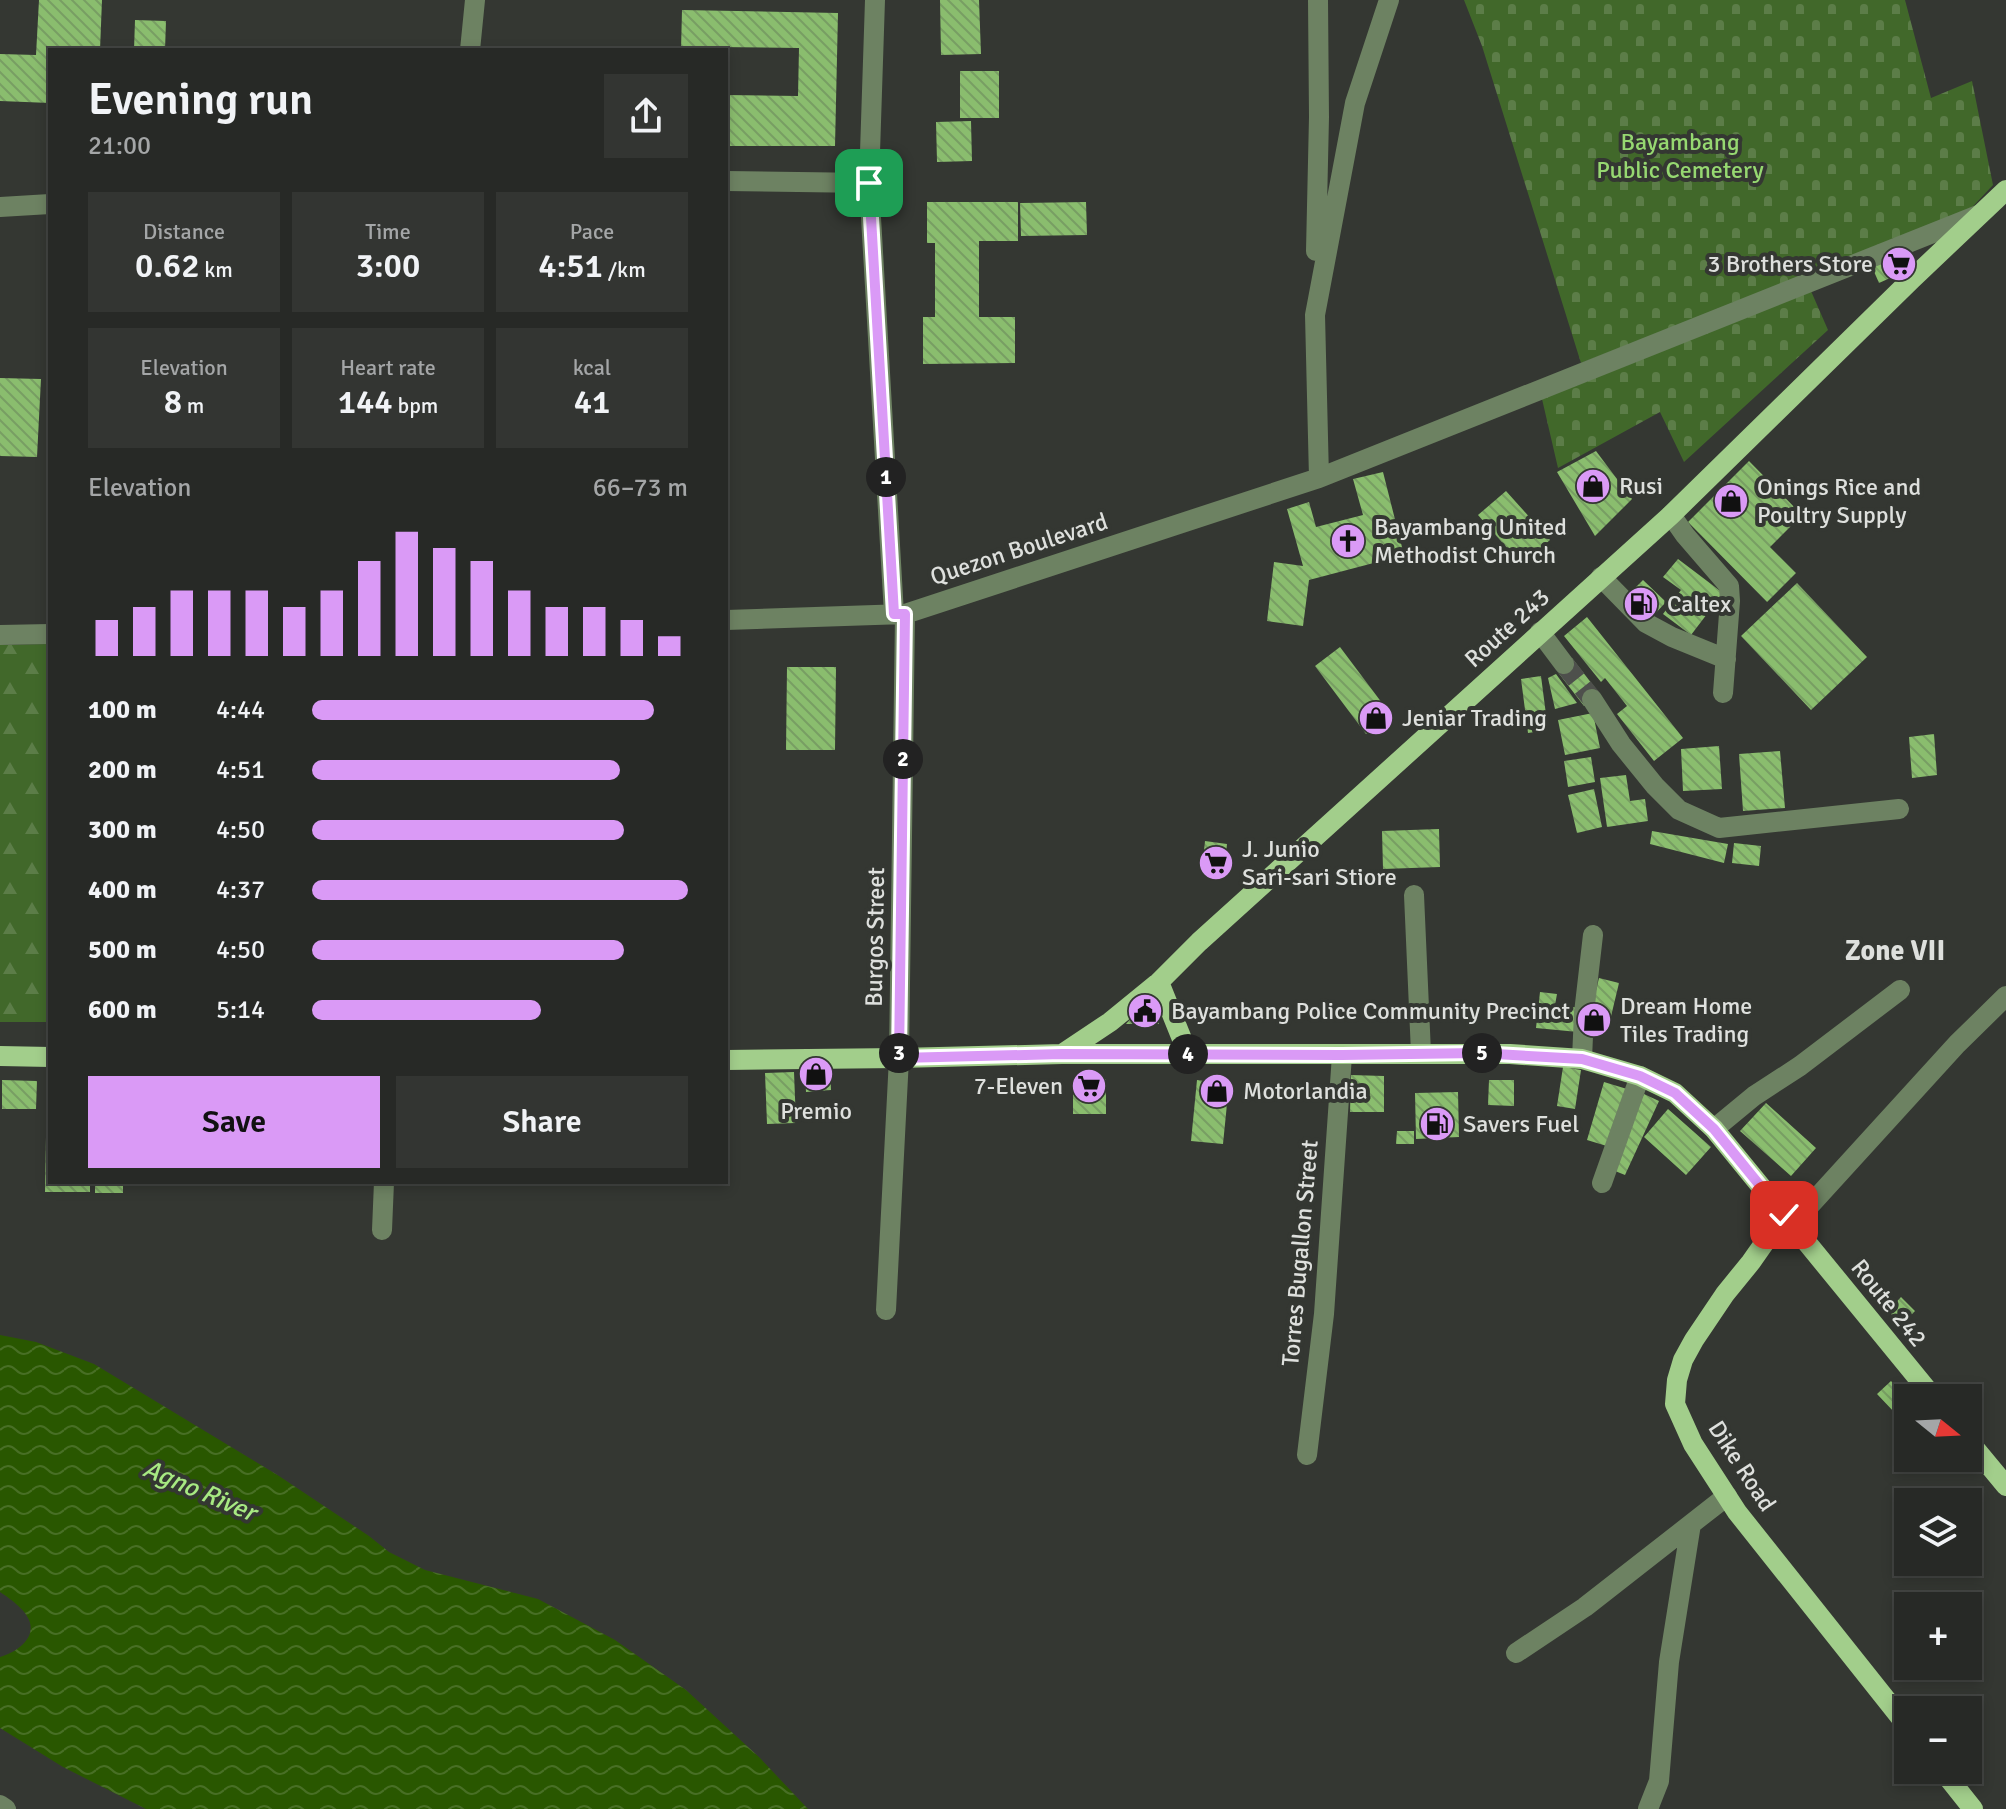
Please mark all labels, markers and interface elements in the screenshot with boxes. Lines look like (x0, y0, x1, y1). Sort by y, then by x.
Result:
text: Evening run (88, 73, 313, 127)
button: share (604, 74, 688, 158)
park label: Bayambang Public Cemetery (1596, 127, 1764, 185)
text: 21:00 (88, 130, 151, 162)
pin (835, 149, 903, 217)
icon: arrive (847, 161, 891, 205)
text: Distance (143, 218, 225, 245)
text: Time (365, 218, 411, 245)
text: Pace (570, 218, 614, 245)
text: 0.62 (135, 245, 200, 287)
text: 3:00 (356, 245, 420, 287)
text: 4:51 (538, 245, 603, 287)
supermarket icon: 3 Brothers Store (1880, 245, 1918, 283)
place label: 3 Brothers Store (1707, 249, 1873, 279)
text: km (200, 256, 233, 283)
text: /km (603, 256, 646, 283)
text: Elevation (140, 354, 228, 381)
text: Heart rate (340, 354, 436, 381)
text: kcal (573, 354, 611, 381)
text: 8 (164, 381, 182, 423)
text: 144 (338, 381, 393, 423)
text: 41 (574, 381, 610, 423)
text: m (182, 392, 204, 419)
text: bpm (393, 392, 438, 419)
pin: 1 (866, 457, 906, 497)
text: 1 (880, 463, 892, 490)
shop icon: Rusi (1574, 467, 1612, 505)
place label: Rusi (1619, 471, 1663, 501)
text: Elevation (88, 472, 192, 504)
text: 66–73 m (593, 472, 688, 504)
place label: Onings Rice and Poultry Supply (1757, 472, 1921, 530)
shop icon: Onings Rice and Poultry Supply (1712, 482, 1750, 520)
street label: Quezon Boulevard (926, 506, 1112, 592)
place label: Bayambang United Methodist Church (1374, 512, 1567, 570)
church icon: Bayambang United Methodist Church (1329, 522, 1367, 560)
street label: Route 243 (1458, 582, 1556, 674)
fuel station icon: Caltex (1622, 585, 1660, 623)
place label: Caltex (1667, 589, 1731, 619)
text: 100 m (88, 694, 157, 726)
text: 4:44 (216, 694, 265, 726)
shop icon: Jeniar Trading (1357, 699, 1395, 737)
place label: Jeniar Trading (1402, 703, 1547, 733)
pin: 2 (883, 739, 923, 779)
text: 2 (897, 745, 909, 772)
text: 200 m (88, 754, 157, 786)
text: 4:51 (216, 754, 265, 786)
text: 300 m (88, 814, 157, 846)
text: 4:50 (216, 814, 265, 846)
place label: J. Junio Sari-sari Stiore (1242, 834, 1397, 892)
supermarket icon: J. Junio Sari-sari Stiore (1197, 844, 1235, 882)
street label: Burgos Street (859, 867, 891, 1007)
text: 400 m (88, 874, 157, 906)
text: 4:37 (216, 874, 265, 906)
text: 500 m (88, 934, 157, 966)
text: 4:50 (216, 934, 265, 966)
district label: Zone VII (1845, 934, 1945, 968)
place label: Dream Home Tiles Trading (1620, 991, 1752, 1049)
public building icon: Bayambang Police Community Precinct (1126, 992, 1164, 1030)
text: 600 m (88, 994, 157, 1026)
text: 5:14 (216, 994, 265, 1026)
place label: Bayambang Police Community Precinct (1171, 996, 1570, 1026)
shop icon: Dream Home Tiles Trading (1575, 1001, 1613, 1039)
pin: 3 (879, 1033, 919, 1073)
pin: 5 (1462, 1033, 1502, 1073)
pin: 4 (1168, 1034, 1208, 1074)
text: 3 (893, 1039, 905, 1066)
text: 5 (1476, 1039, 1488, 1066)
text: 4 (1182, 1040, 1194, 1067)
shop icon: Premio (797, 1055, 835, 1093)
supermarket icon: 7-Eleven (1070, 1067, 1108, 1105)
place label: 7-Eleven (974, 1071, 1063, 1101)
shop icon: Motorlandia (1198, 1072, 1236, 1110)
button: Save (88, 1076, 380, 1168)
button: Share (396, 1076, 688, 1168)
place label: Motorlandia (1243, 1076, 1368, 1106)
place label: Premio (780, 1096, 852, 1126)
fuel station icon: Savers Fuel (1418, 1105, 1456, 1143)
place label: Savers Fuel (1463, 1109, 1579, 1139)
street label: Torres Bugallon Street (1275, 1139, 1325, 1367)
pin (1750, 1181, 1818, 1249)
icon: check (1762, 1193, 1806, 1237)
street label: Route 242 (1845, 1253, 1933, 1353)
north arrow (1894, 1384, 1982, 1472)
map controls (1894, 1384, 1982, 1784)
street label: Dike Road (1702, 1415, 1782, 1517)
water label: Agno River (138, 1453, 264, 1530)
button: layers (1894, 1488, 1982, 1576)
button: + (1894, 1592, 1982, 1680)
button: − (1894, 1696, 1982, 1784)

